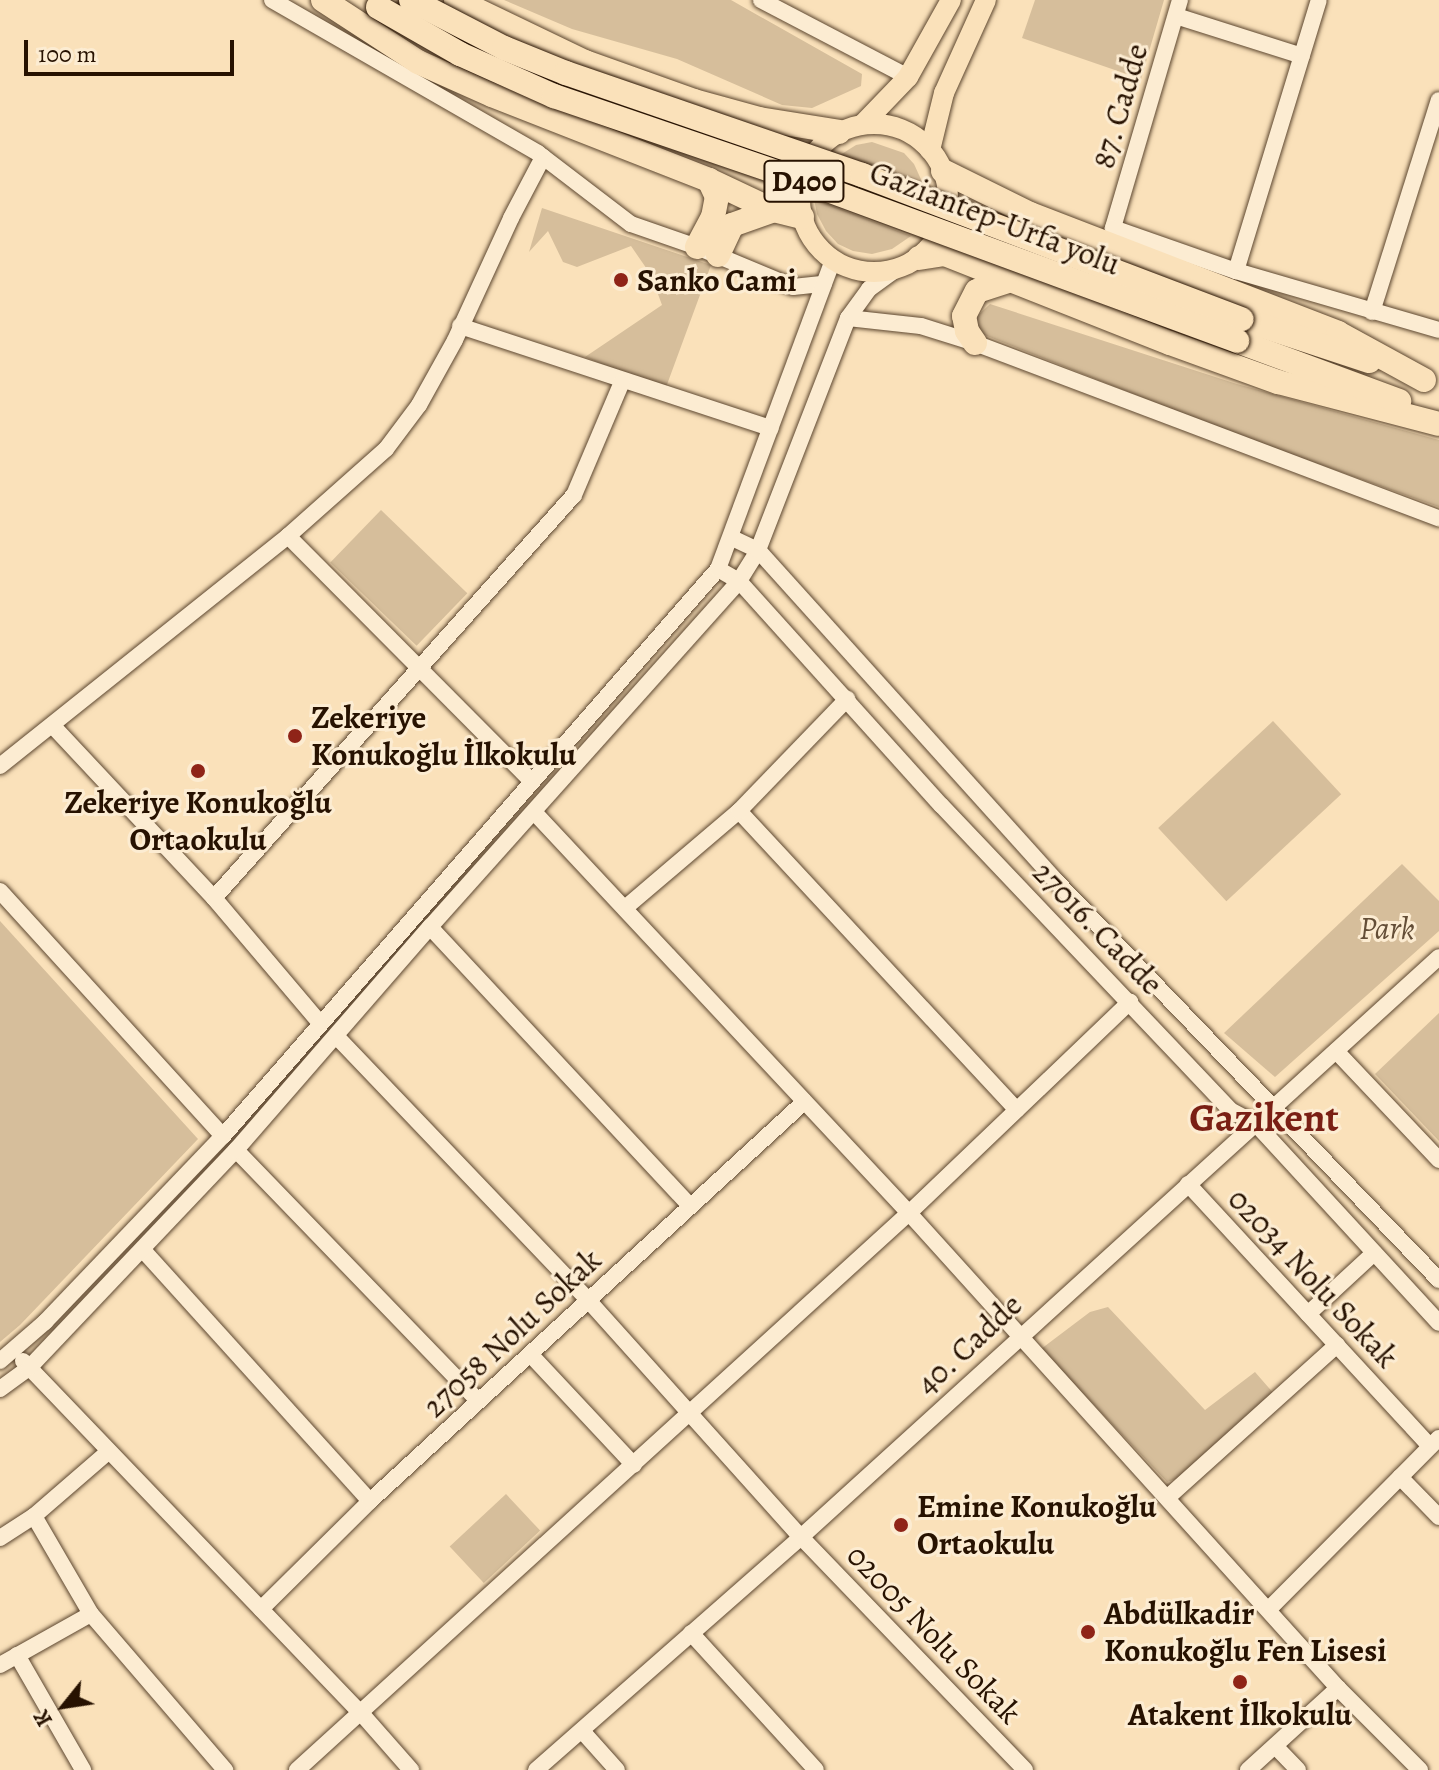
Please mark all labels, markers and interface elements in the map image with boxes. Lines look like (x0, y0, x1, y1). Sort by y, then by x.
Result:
scale bar (28, 24, 238, 74)
text: 100 m (38, 38, 97, 70)
street label: 87. Cadde (1084, 39, 1156, 173)
street label: Gaziantep-Urfa yolu (864, 153, 1126, 283)
road number: D400 (762, 155, 846, 207)
place label: Sanko Cami (637, 261, 797, 299)
marker: Sanko Cami (612, 271, 630, 289)
place label: Zekeriye Konukoğlu İlkokulu (311, 699, 576, 774)
marker: Zekeriye Konukoğlu İlkokulu (286, 727, 304, 745)
marker: Zekeriye Konukoğlu Ortaokulu (189, 762, 207, 780)
place label: Zekeriye Konukoğlu Ortaokulu (64, 784, 332, 859)
street label: 27016. Cadde (1025, 853, 1171, 1003)
park label: Park (1359, 909, 1415, 947)
district label: Gazikent (1189, 1094, 1339, 1142)
street label: 02034 Nolu Sokak (1220, 1180, 1406, 1376)
street label: 27058 Nolu Sokak (415, 1241, 609, 1425)
street label: 40. Cadde (908, 1285, 1030, 1403)
place label: Emine Konukoğlu Ortaokulu (917, 1488, 1157, 1563)
marker: Emine Konukoğlu Ortaokulu (892, 1516, 910, 1534)
street label: 02005 Nolu Sokak (839, 1536, 1029, 1732)
place label: Abdülkadir Konukoğlu Fen Lisesi (1104, 1595, 1387, 1670)
marker: Abdülkadir Konukoğlu Fen Lisesi (1079, 1623, 1097, 1641)
north arrow (24, 1666, 104, 1746)
marker: Atakent İlkokulu (1231, 1673, 1249, 1691)
place label: Atakent İlkokulu (1128, 1695, 1352, 1733)
text: K (27, 1704, 60, 1732)

